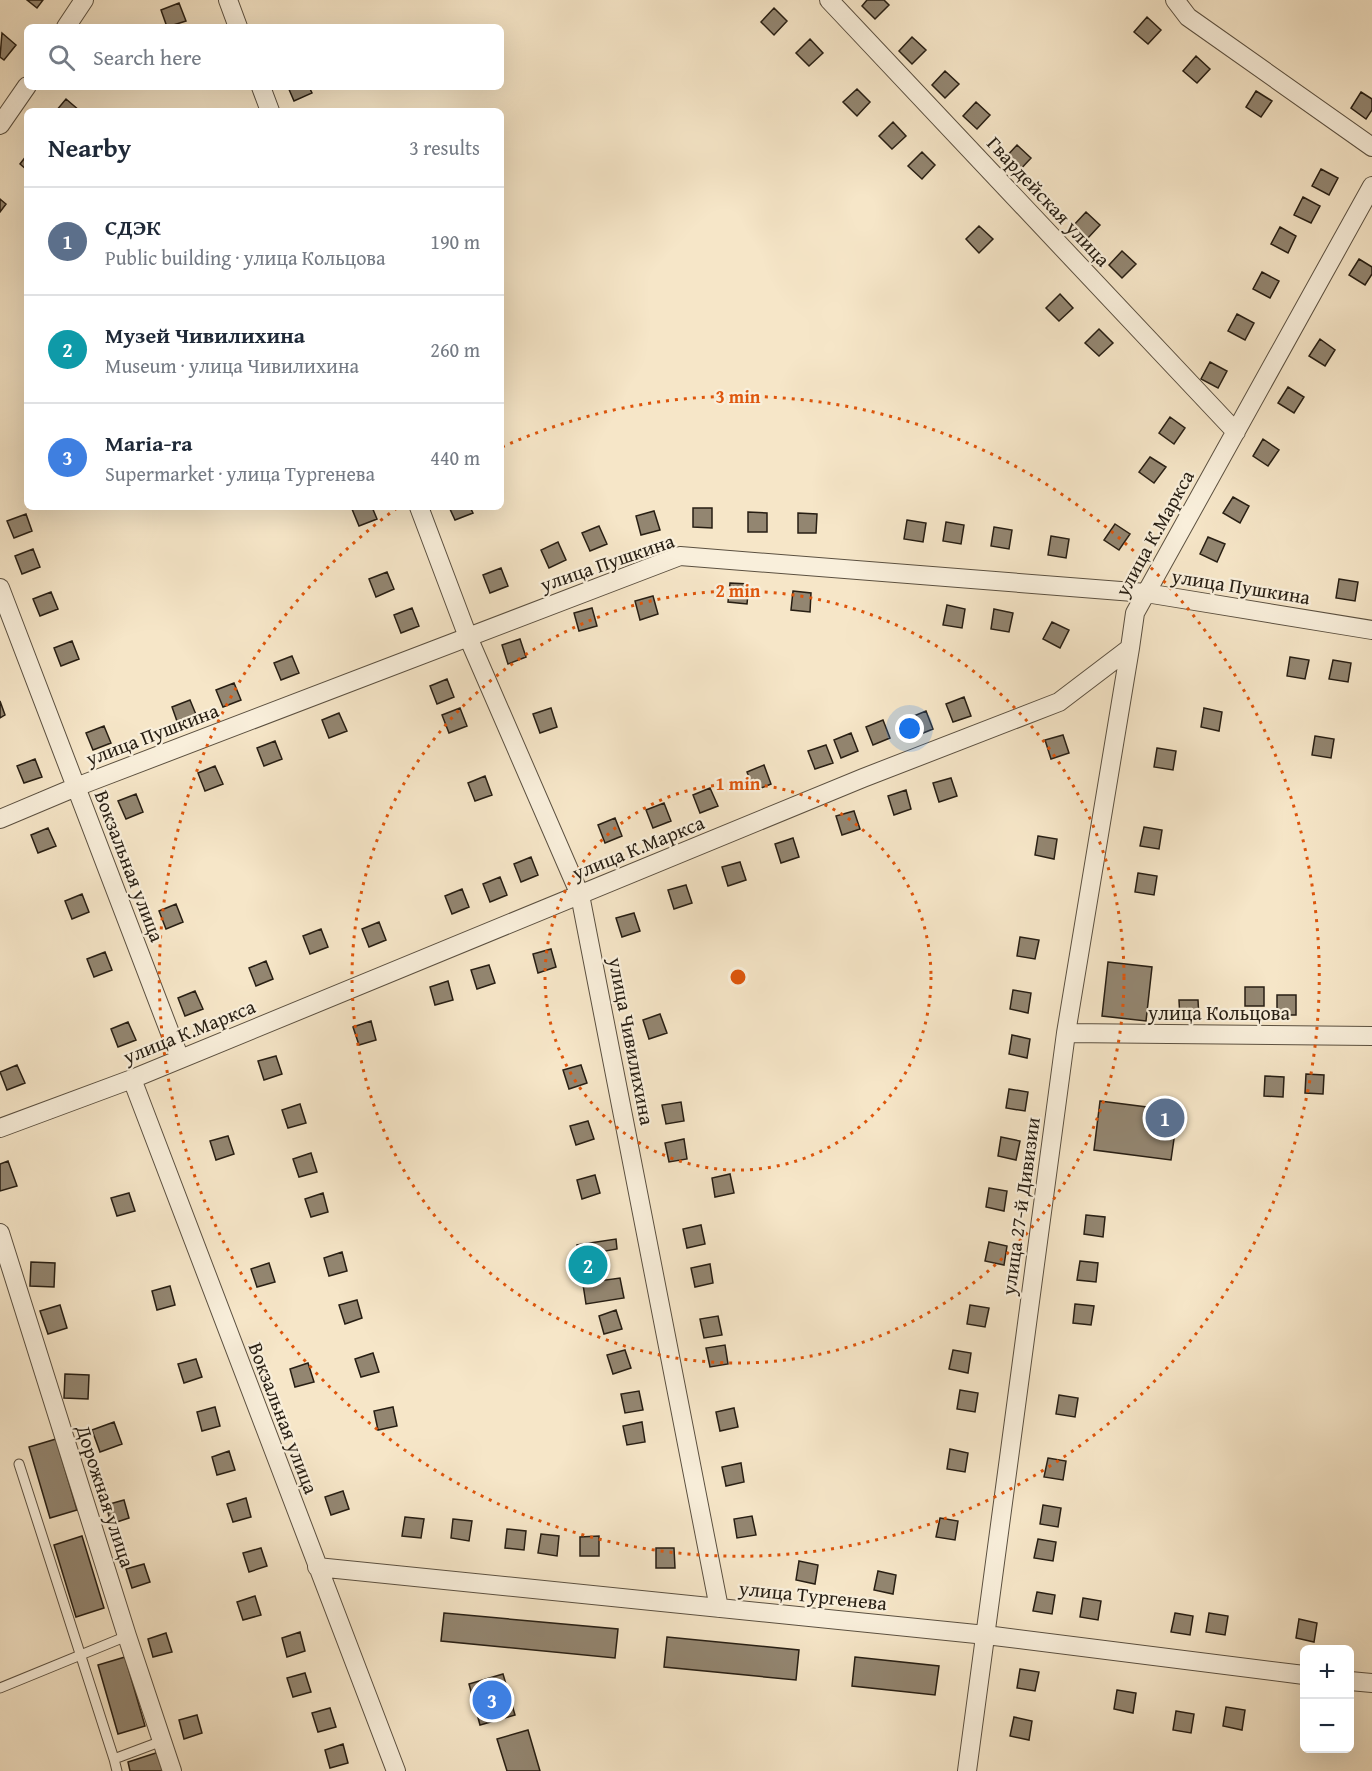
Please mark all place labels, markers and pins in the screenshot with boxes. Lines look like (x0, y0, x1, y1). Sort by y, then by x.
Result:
centre of rings (728, 967, 748, 987)
pin: 1 (1146, 1096, 1184, 1140)
pin: 2 (568, 1242, 608, 1288)
pin: 3 (472, 1678, 512, 1722)

